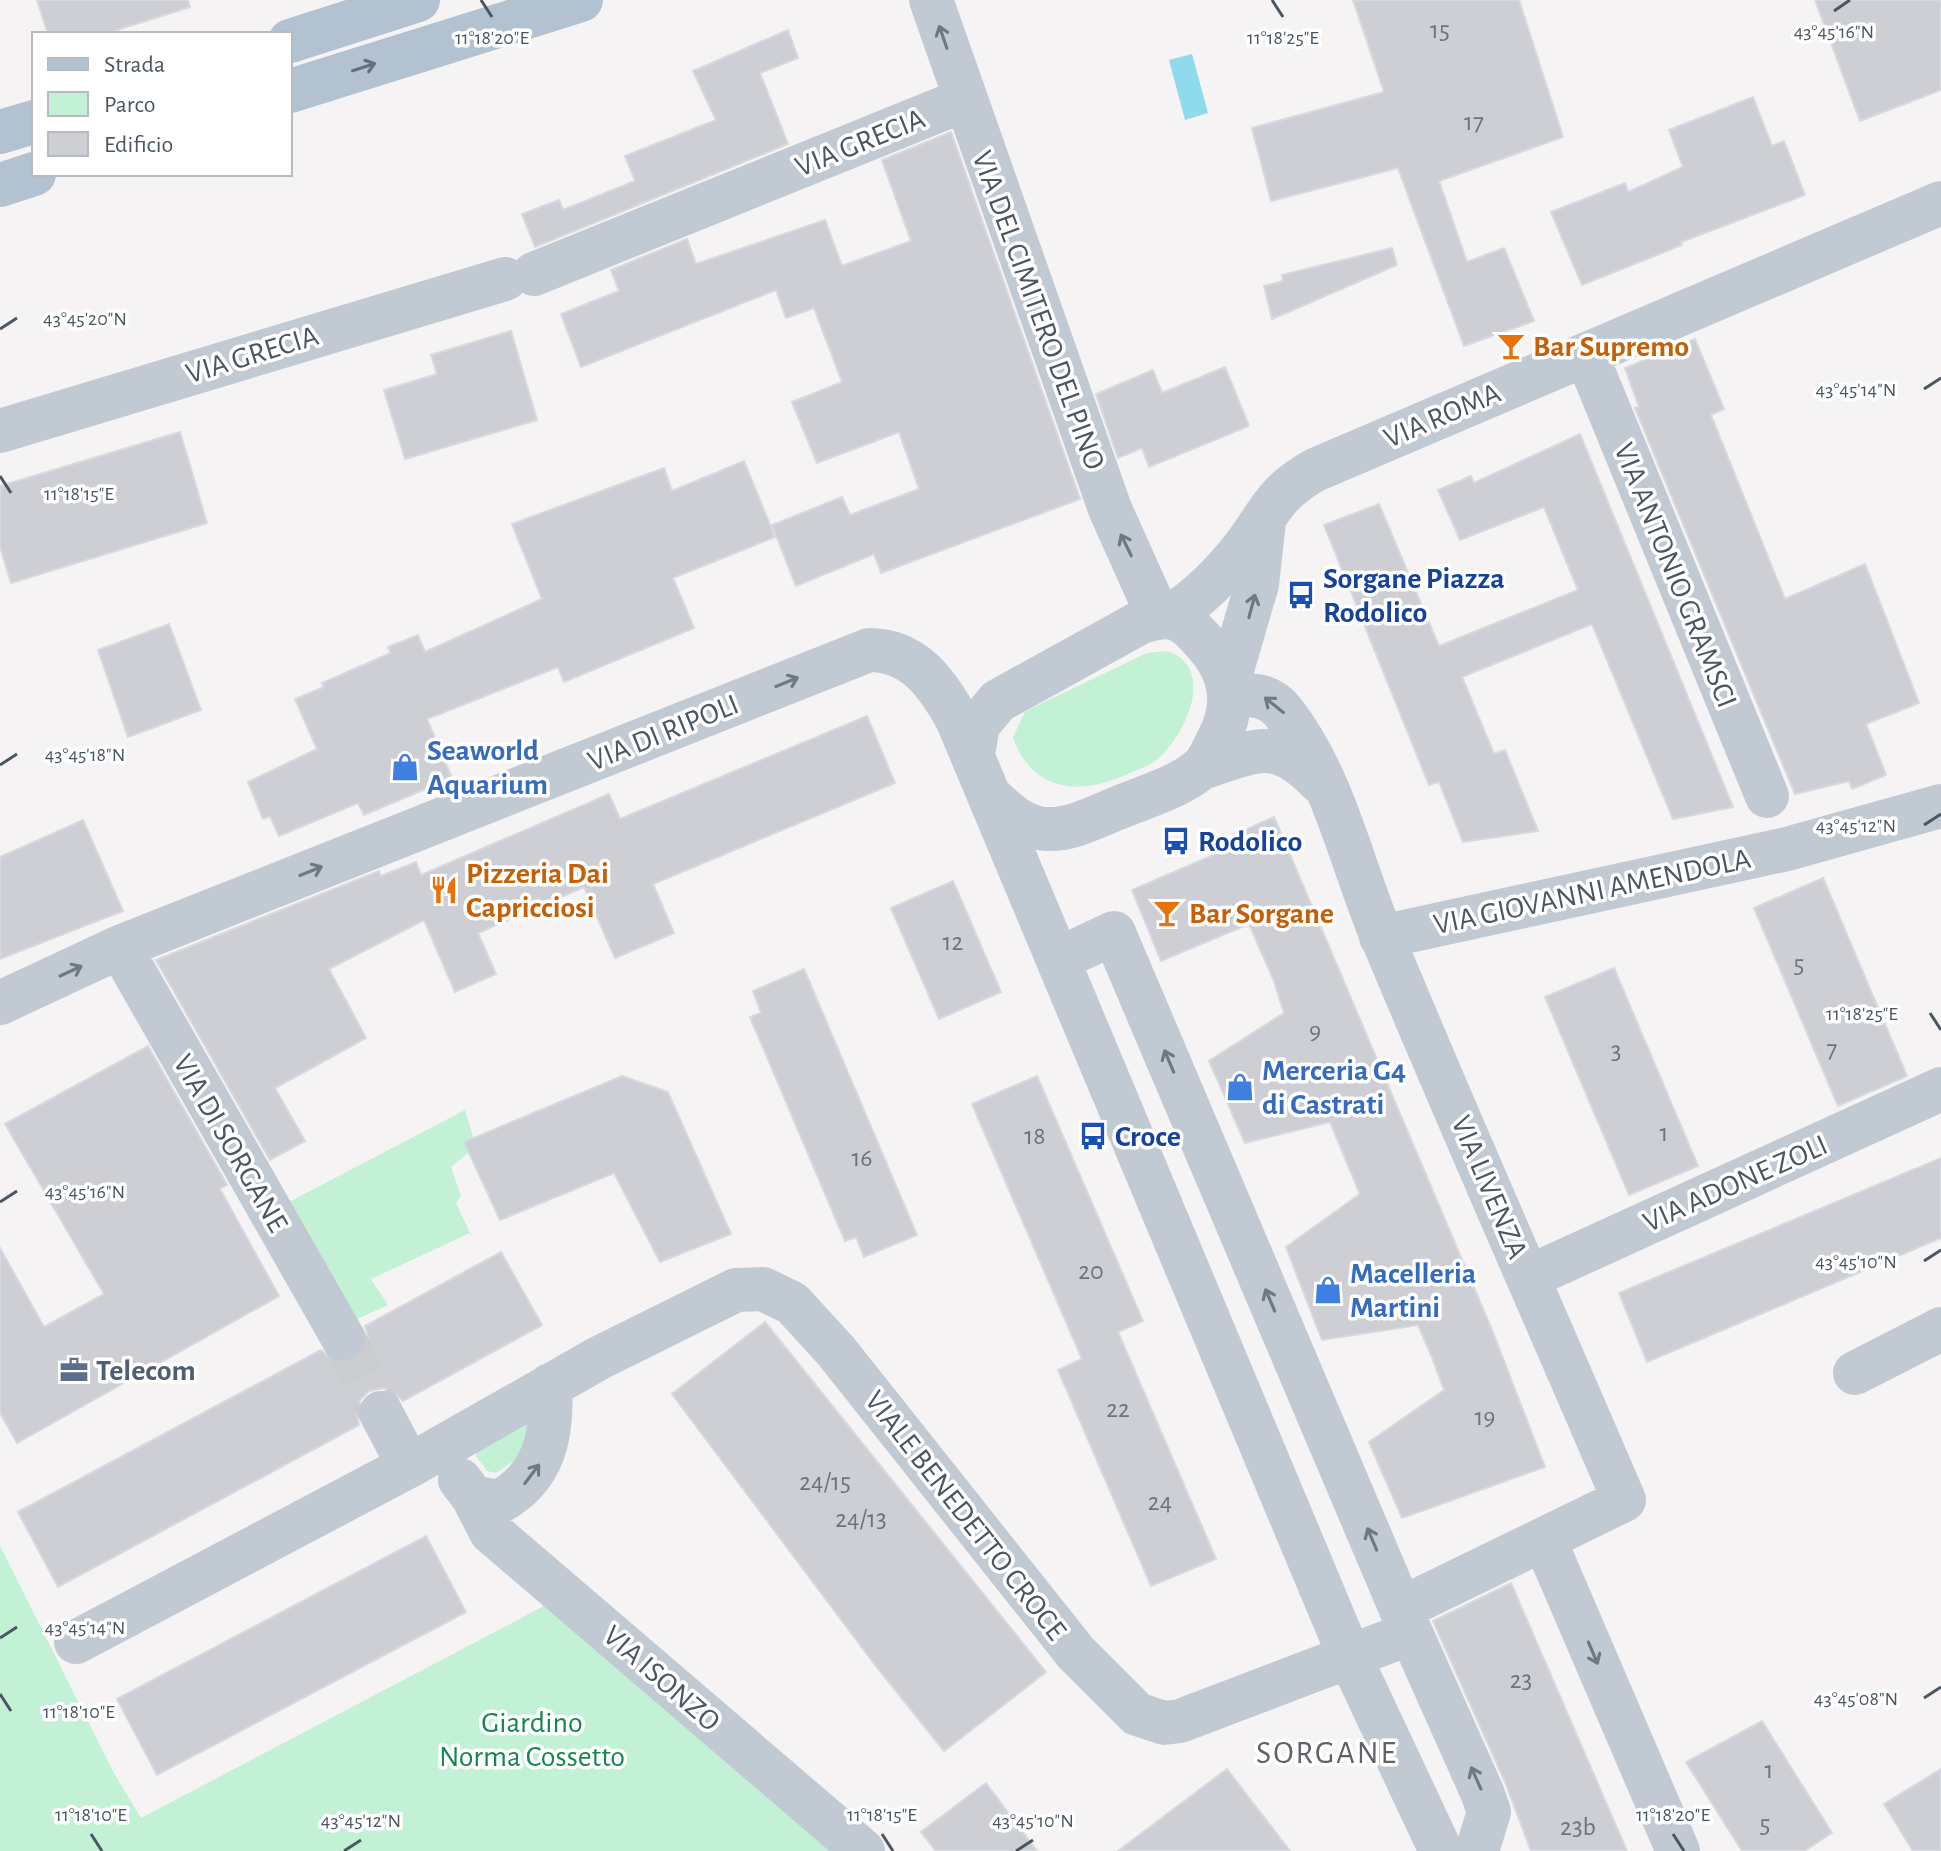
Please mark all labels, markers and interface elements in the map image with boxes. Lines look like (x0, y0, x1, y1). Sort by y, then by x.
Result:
house number: 15 (1430, 17, 1450, 43)
text: 43°45'16"N (1794, 22, 1874, 42)
one-way arrow (935, 25, 950, 50)
text: 11°18'20"E (455, 28, 529, 48)
text: 11°18'25"E (1247, 28, 1319, 48)
legend (32, 32, 292, 176)
text: Strada (104, 53, 165, 77)
one-way arrow (352, 59, 377, 74)
text: Parco (104, 93, 155, 117)
street label: VIA GRECIA (791, 103, 929, 182)
house number: 17 (1464, 109, 1484, 135)
text: Edificio (104, 133, 173, 157)
street label: VIA DEL CIMITERO DEL PINO (966, 147, 1110, 474)
text: 43°45'20"N (43, 309, 127, 329)
street label: VIA GRECIA (182, 321, 322, 389)
bar icon: Bar Supremo (1496, 331, 1526, 361)
place label: Bar Supremo (1533, 332, 1689, 362)
street label: VIA ROMA (1380, 378, 1505, 454)
text: 43°45'14"N (1816, 380, 1896, 400)
street label: VIA ANTONIO GRAMSCI (1608, 439, 1742, 712)
text: 11°18'15"E (44, 484, 114, 504)
one-way arrow (1118, 534, 1133, 558)
place label: Sorgane Piazza Rodolico (1323, 564, 1505, 628)
bus stop icon: Sorgane Piazza Rodolico (1286, 580, 1316, 610)
one-way arrow (1245, 593, 1260, 619)
one-way arrow (774, 674, 799, 689)
street label: VIA DI RIPOLI (584, 689, 743, 777)
one-way arrow (1263, 696, 1284, 714)
place label: Seaworld Aquarium (427, 736, 548, 800)
text: 43°45'18"N (45, 745, 125, 765)
shop icon: Seaworld Aquarium (390, 752, 420, 782)
text: 43°45'12"N (1816, 816, 1896, 836)
bus stop icon: Rodolico (1161, 826, 1191, 856)
place label: Rodolico (1198, 827, 1302, 857)
street label: VIA GIOVANNI AMENDOLA (1431, 844, 1753, 940)
place label: Pizzeria Dai Capricciosi (466, 859, 609, 923)
one-way arrow (298, 863, 323, 877)
restaurant icon: Pizzeria Dai Capricciosi (429, 875, 459, 905)
bar icon: Bar Sorgane (1152, 898, 1182, 928)
place label: Bar Sorgane (1189, 899, 1334, 929)
house number: 12 (943, 929, 964, 955)
house number: 5 (1794, 951, 1804, 977)
one-way arrow (58, 962, 82, 977)
text: 11°18'25"E (1826, 1004, 1898, 1024)
house number: 9 (1309, 1018, 1321, 1044)
house number: 7 (1827, 1036, 1838, 1062)
house number: 3 (1611, 1038, 1621, 1064)
one-way arrow (1160, 1049, 1175, 1074)
street label: VIA DI SORGANE (167, 1050, 293, 1237)
place label: Merceria G4 di Castrati (1262, 1056, 1406, 1120)
shop icon: Merceria G4 di Castrati (1225, 1072, 1255, 1102)
street label: VIA LIVENZA (1446, 1111, 1533, 1263)
house number: 1 (1660, 1120, 1668, 1146)
bus stop icon: Croce (1078, 1121, 1108, 1151)
place label: Croce (1115, 1122, 1181, 1152)
house number: 18 (1024, 1123, 1046, 1149)
street label: VIA ADONE ZOLI (1639, 1130, 1832, 1238)
house number: 16 (851, 1145, 873, 1171)
text: 43°45'16"N (45, 1182, 125, 1202)
text: 43°45'10"N (1815, 1252, 1897, 1272)
house number: 20 (1078, 1258, 1104, 1284)
place label: Macelleria Martini (1350, 1259, 1476, 1323)
shop icon: Macelleria Martini (1313, 1275, 1343, 1305)
one-way arrow (1262, 1288, 1277, 1313)
office icon: Telecom (59, 1355, 89, 1385)
place label: Telecom (96, 1356, 196, 1386)
street label: VIALE BENEDETTO CROCE (859, 1385, 1071, 1646)
house number: 22 (1106, 1396, 1130, 1422)
house number: 19 (1474, 1404, 1496, 1430)
one-way arrow (523, 1464, 540, 1485)
house number: 24/15 (799, 1469, 851, 1495)
house number: 24 (1148, 1489, 1172, 1515)
house number: 24/13 (835, 1506, 887, 1532)
one-way arrow (1364, 1527, 1379, 1552)
text: 43°45'14"N (45, 1618, 125, 1638)
street label: VIA ISONZO (597, 1620, 725, 1737)
one-way arrow (1587, 1640, 1602, 1665)
house number: 23 (1510, 1667, 1532, 1693)
text: 43°45'08"N (1814, 1689, 1898, 1709)
text: 11°18'10"E (43, 1702, 115, 1722)
park label: Giardino Norma Cossetto (439, 1708, 625, 1772)
district label: SORGANE (1256, 1737, 1398, 1769)
house number: 1 (1765, 1757, 1773, 1783)
one-way arrow (1468, 1766, 1483, 1790)
text: 11°18'10"E (55, 1805, 127, 1825)
text: 11°18'15"E (847, 1805, 917, 1825)
text: 11°18'20"E (1636, 1805, 1710, 1825)
text: 43°45'12"N (321, 1811, 401, 1831)
text: 43°45'10"N (992, 1811, 1074, 1831)
house number: 5 (1760, 1811, 1770, 1837)
house number: 23b (1560, 1814, 1596, 1840)

